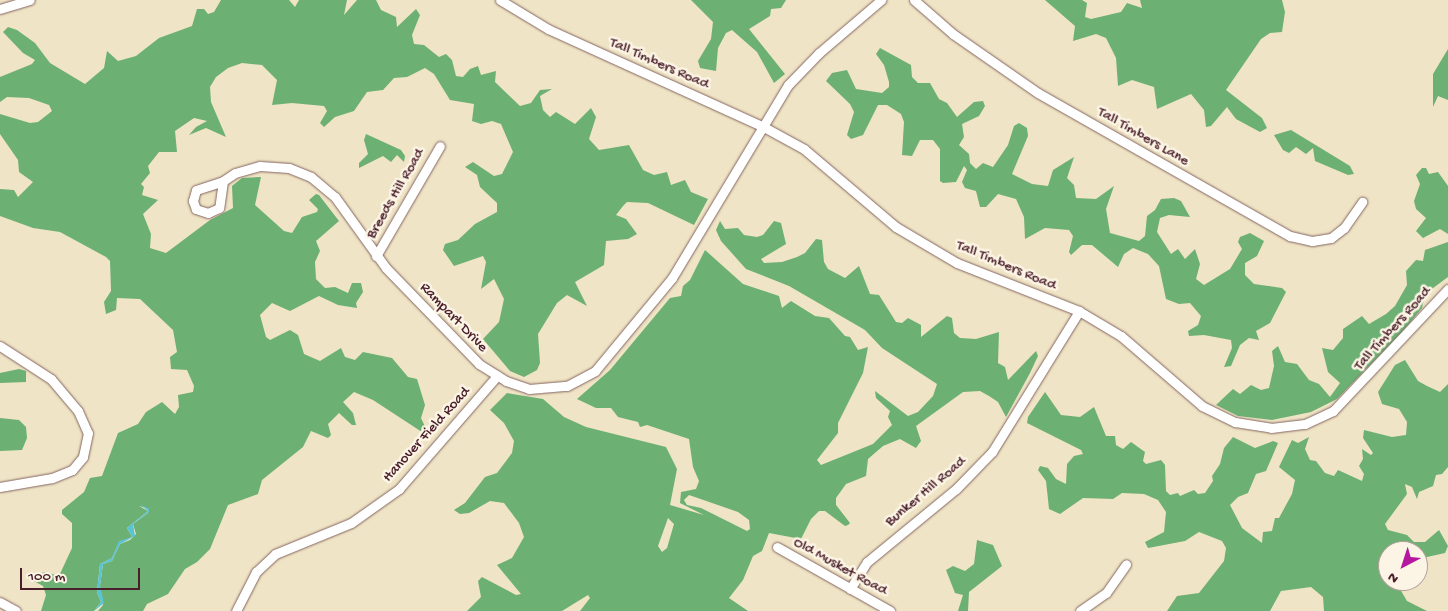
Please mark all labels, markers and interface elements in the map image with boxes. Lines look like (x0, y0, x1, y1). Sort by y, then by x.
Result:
street label: Tall Timbers Road (607, 34, 711, 94)
street label: Tall Timbers Lane (1094, 104, 1192, 170)
street label: Breeds Hill Road (363, 146, 429, 242)
street label: Tall Timbers Road (953, 237, 1059, 295)
street label: Rampart Drive (415, 279, 491, 357)
street label: Tall Timbers Road (1351, 283, 1435, 375)
street label: Hanover Field Road (379, 384, 475, 486)
street label: Bunker Hill Road (882, 453, 970, 531)
street label: Old Musket Road (790, 534, 890, 600)
north arrow (1378, 541, 1428, 591)
scale bar (22, 558, 142, 590)
text: 100 m (28, 568, 65, 586)
text: N (1385, 568, 1403, 587)

